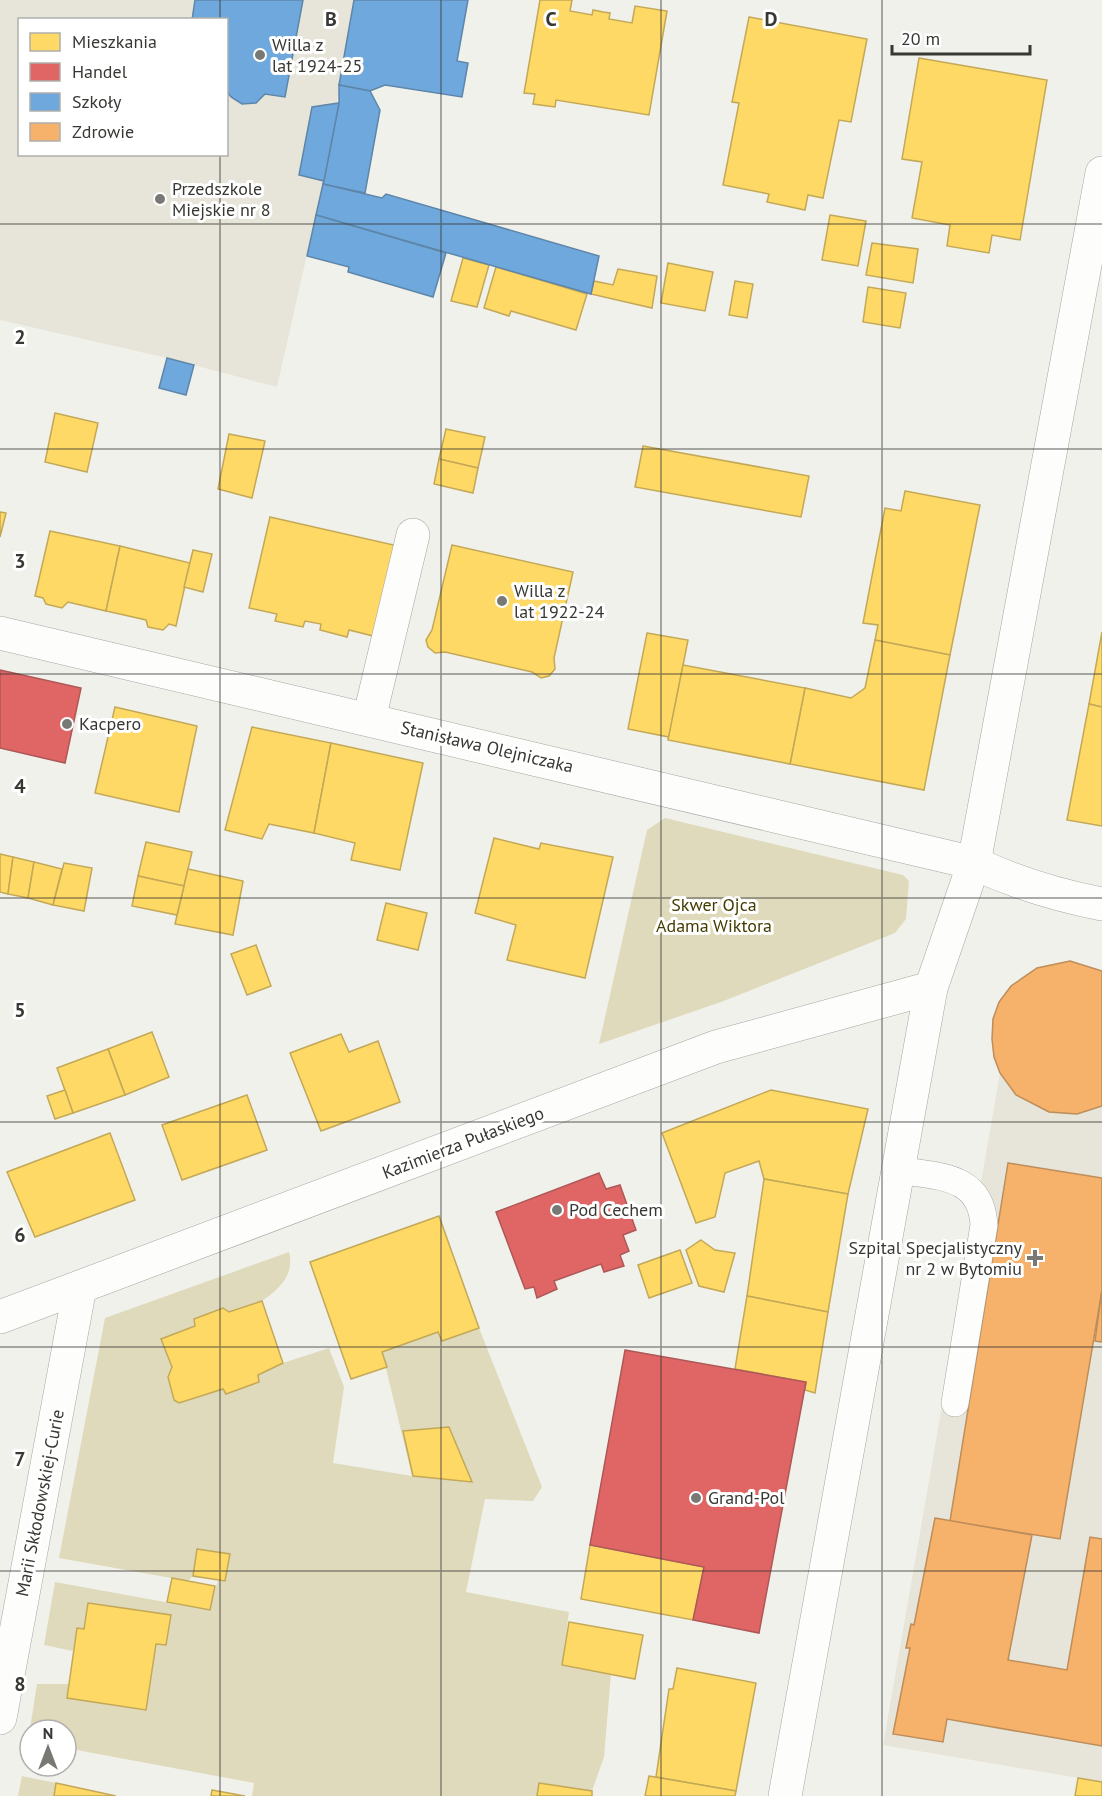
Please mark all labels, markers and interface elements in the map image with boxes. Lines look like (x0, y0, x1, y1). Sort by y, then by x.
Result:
text: B (325, 6, 337, 32)
text: C (545, 6, 557, 32)
text: D (765, 6, 778, 32)
legend (18, 18, 228, 156)
scale bar (892, 18, 1030, 56)
text: 20 m (901, 27, 940, 50)
text: Mieszkania (72, 30, 157, 53)
place label: Willa z lat 1924-25 (272, 33, 362, 77)
marker: Willa z lat 1924-25 (253, 48, 267, 62)
text: Handel (72, 60, 128, 83)
text: Szkoły (72, 90, 122, 113)
text: Zdrowie (72, 120, 134, 143)
place label: Przedszkole Miejskie nr 8 (172, 177, 271, 221)
marker: Przedszkole Miejskie nr 8 (153, 192, 167, 206)
text: 2 (14, 324, 26, 350)
text: 3 (14, 548, 26, 574)
place label: Willa z lat 1922-24 (514, 579, 605, 623)
marker: Willa z lat 1922-24 (495, 594, 509, 608)
place label: Kacpero (79, 712, 141, 735)
street label: Stanisława Olejniczaka (399, 715, 576, 778)
marker: Kacpero (60, 717, 74, 731)
text: 4 (14, 773, 26, 799)
park label: Skwer Ojca Adama Wiktora (656, 893, 772, 937)
text: 5 (14, 997, 26, 1023)
street label: Kazimierza Pułaskiego (379, 1101, 547, 1184)
place label: Pod Cechem (569, 1198, 663, 1221)
marker: Pod Cechem (550, 1203, 564, 1217)
text: 6 (14, 1222, 26, 1248)
place label: Szpital Specjalistyczny nr 2 w Bytomiu (849, 1236, 1023, 1280)
marker: Szpital Specjalistyczny nr 2 w Bytomiu (1026, 1249, 1044, 1267)
street label: Marii Skłodowskiej-Curie (10, 1407, 69, 1599)
text: 7 (14, 1446, 26, 1472)
place label: Grand-Pol (708, 1486, 785, 1509)
marker: Grand-Pol (689, 1491, 703, 1505)
text: 8 (14, 1671, 26, 1697)
north arrow (18, 1718, 78, 1778)
text: N (43, 1723, 53, 1743)

